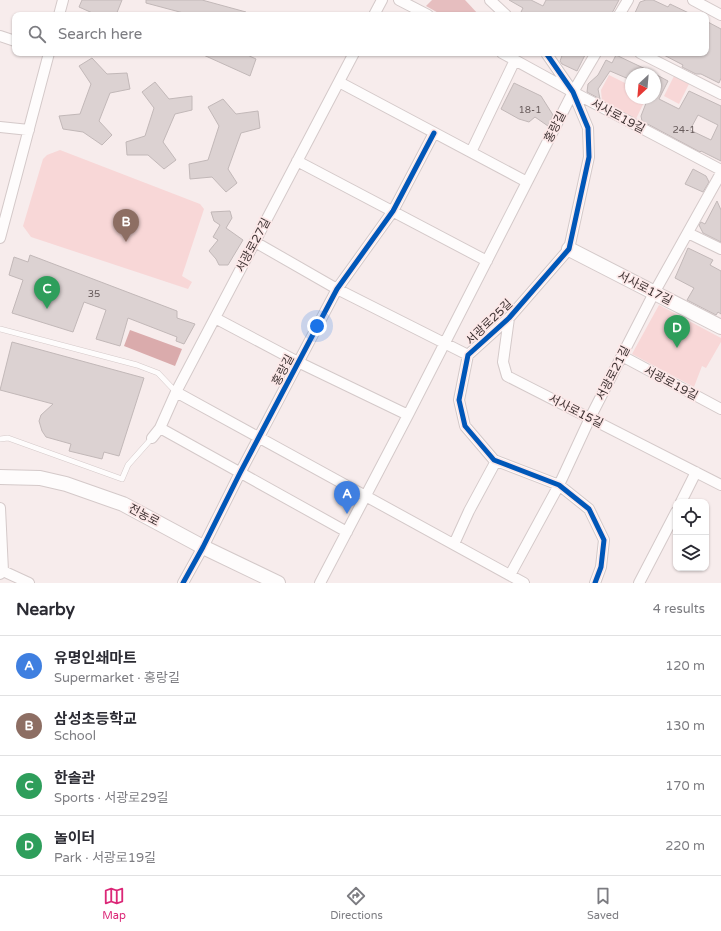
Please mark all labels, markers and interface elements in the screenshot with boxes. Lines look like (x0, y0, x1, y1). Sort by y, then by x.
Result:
search box (12, 12, 709, 56)
icon: search (26, 23, 48, 45)
text: Search here (58, 25, 142, 43)
north arrow (625, 68, 661, 104)
street label: 서사로19길 (589, 96, 647, 136)
house number: 18-1 (519, 104, 541, 116)
street label: 홍랑길 (541, 109, 569, 145)
house number: 24-1 (672, 124, 696, 136)
pin: B (113, 209, 139, 242)
street label: 서광로27길 (233, 216, 273, 274)
street label: 서사로17길 (615, 268, 675, 308)
pin: C (34, 276, 60, 309)
house number: 35 (88, 288, 100, 300)
street label: 서광로25길 (463, 296, 515, 348)
pin: D (664, 315, 690, 348)
your location (307, 316, 327, 336)
street label: 서광로21길 (593, 343, 633, 403)
street label: 홍랑길 (269, 352, 297, 388)
street label: 서광로19길 (642, 363, 700, 403)
street label: 서사로15길 (546, 391, 606, 431)
pin: A (334, 481, 360, 514)
map controls (673, 499, 709, 571)
button: locate (673, 499, 709, 535)
street label: 전농로 (126, 501, 162, 529)
button: layers (673, 535, 709, 571)
text: Nearby (16, 599, 75, 620)
text: 4 results (653, 601, 705, 617)
text: 유명인쇄마트 (54, 649, 137, 667)
text: A (24, 658, 34, 674)
text: 120 m (665, 658, 705, 674)
text: Supermarket · 홍랑길 (54, 670, 180, 686)
text: 삼성초등학교 (54, 710, 137, 728)
text: B (24, 718, 34, 734)
text: 130 m (665, 718, 705, 734)
text: School (54, 728, 96, 744)
text: 한솔관 (54, 769, 95, 787)
text: C (24, 778, 34, 794)
text: 170 m (665, 778, 705, 794)
text: Sports · 서광로29길 (54, 790, 169, 806)
text: 놀이터 (54, 829, 95, 847)
text: D (24, 838, 34, 854)
text: 220 m (665, 838, 705, 854)
text: Park · 서광로19길 (54, 850, 156, 866)
tab: Map (102, 885, 126, 922)
tab: Directions (330, 885, 383, 922)
tab: Saved (587, 885, 619, 922)

